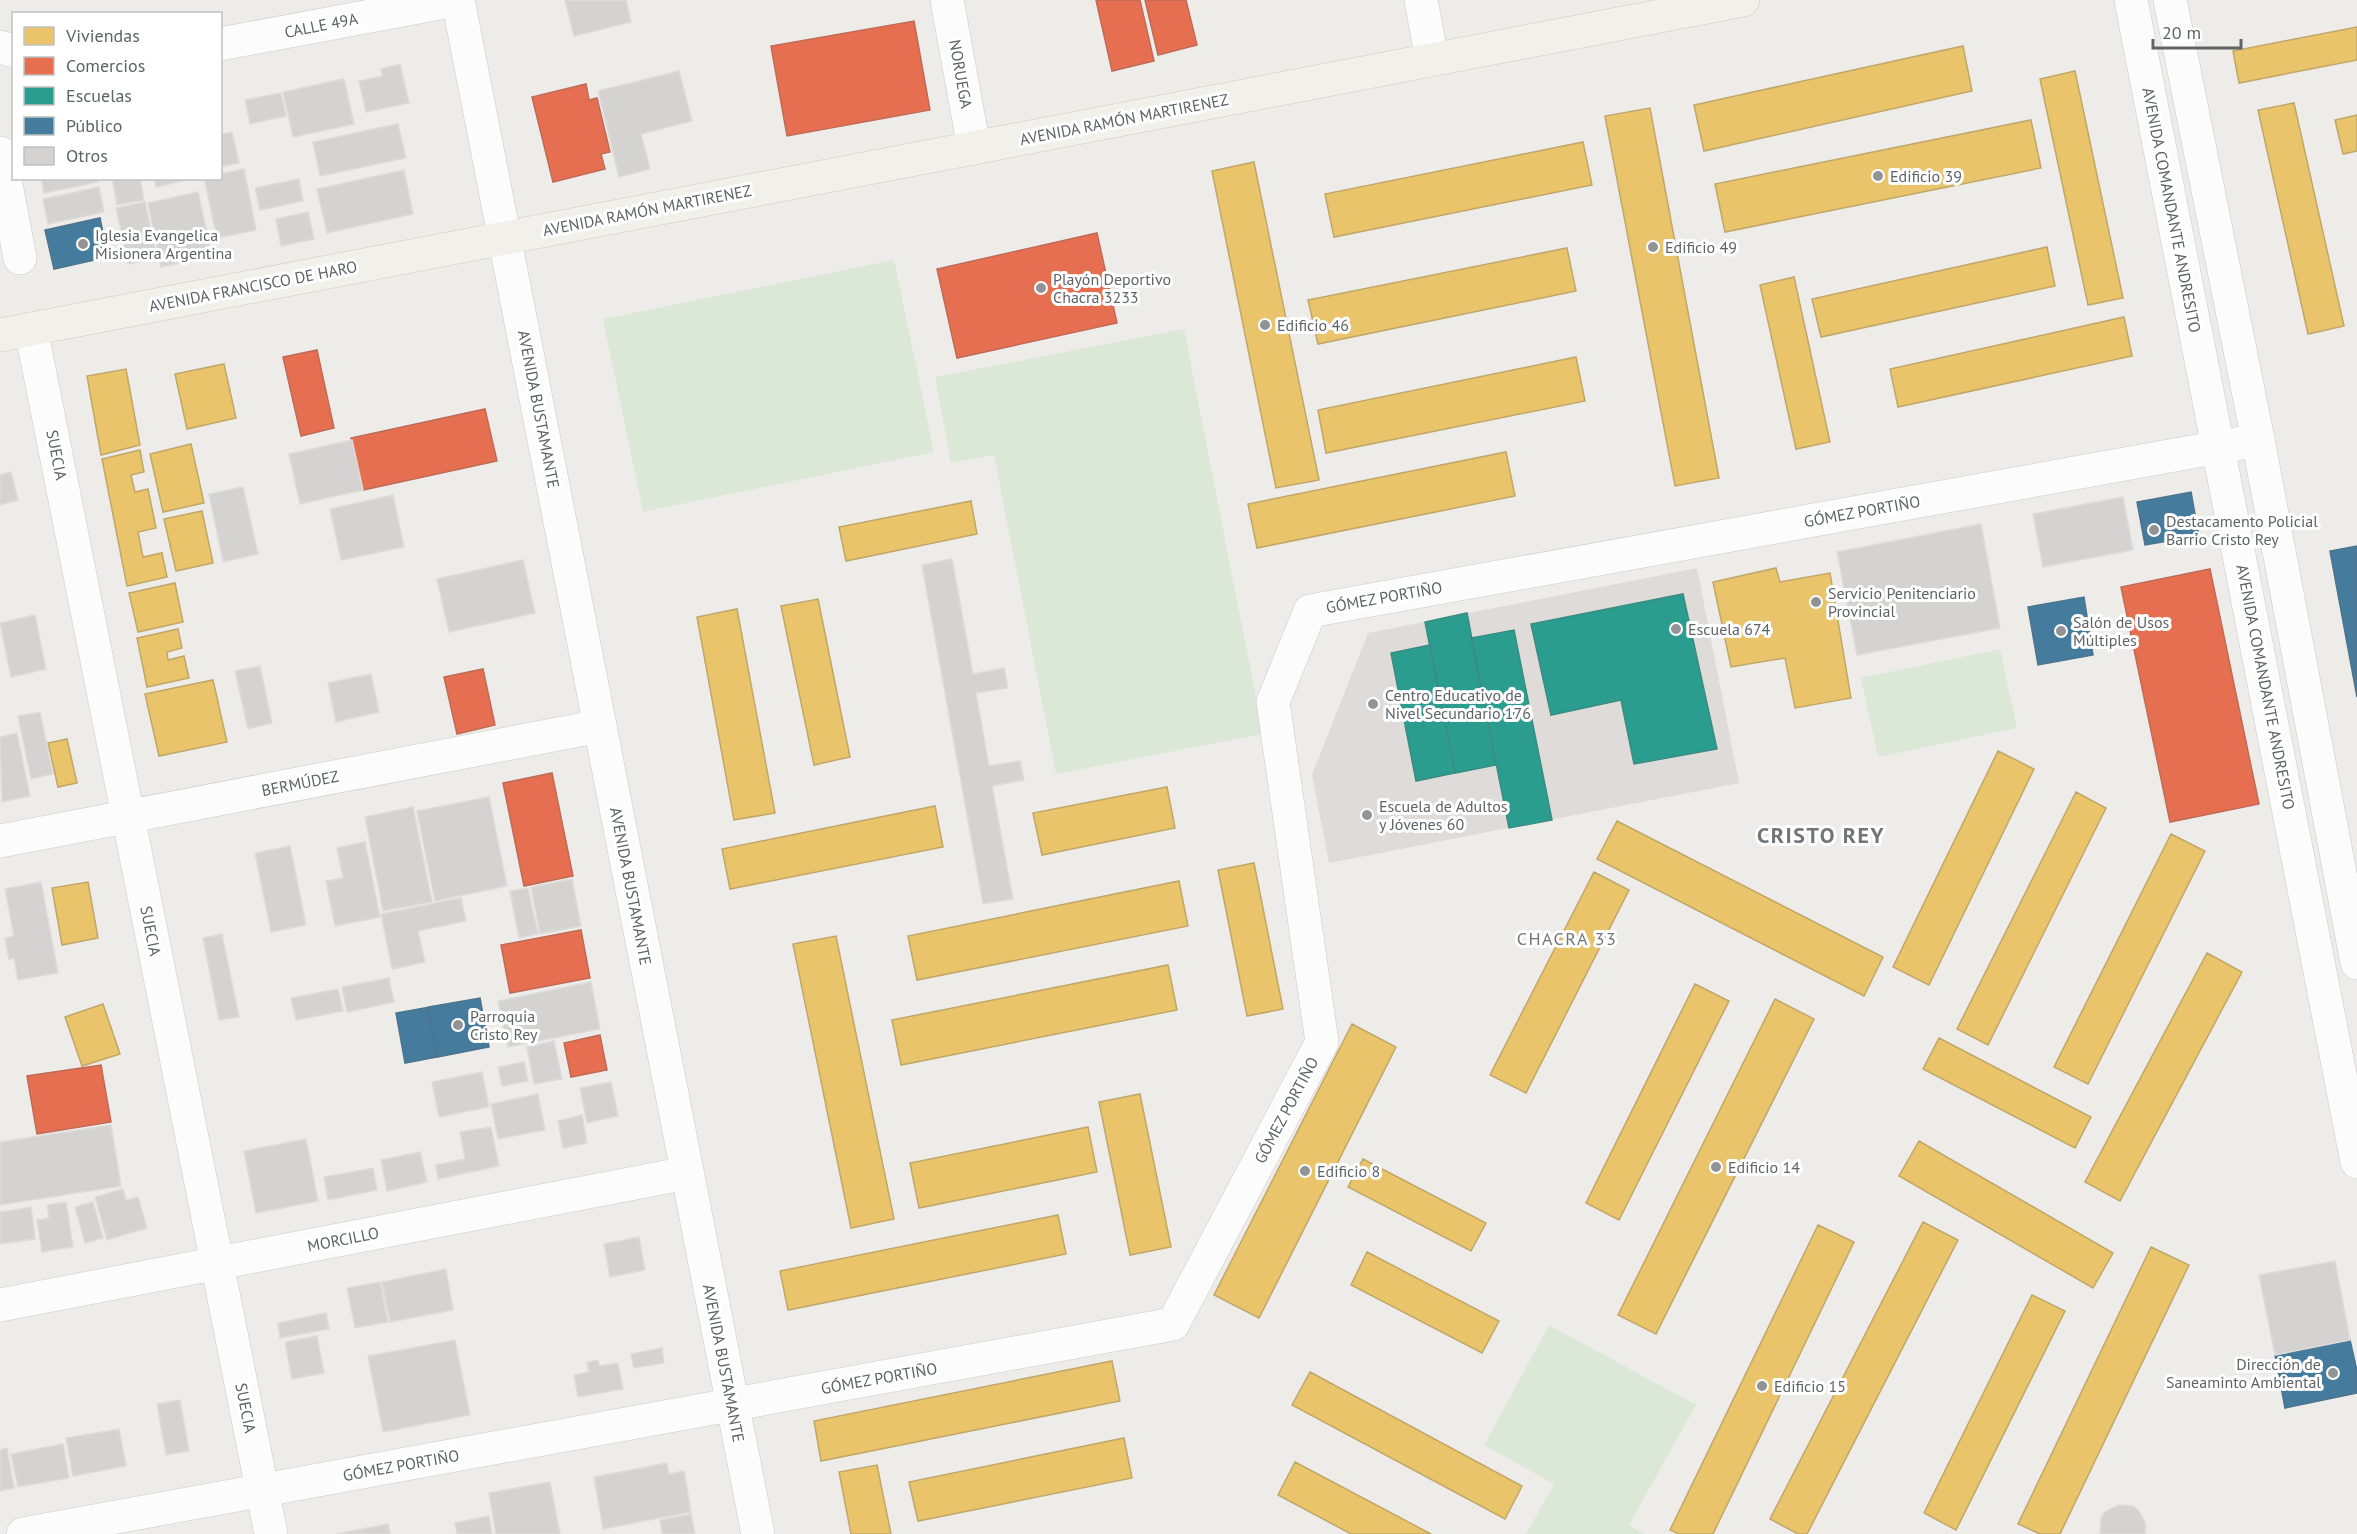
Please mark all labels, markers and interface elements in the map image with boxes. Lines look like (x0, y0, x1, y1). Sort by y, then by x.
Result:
street label: CALLE 49A (283, 8, 360, 42)
legend (12, 12, 222, 180)
scale bar (2153, 12, 2242, 50)
text: 20 m (2162, 21, 2201, 44)
text: Viviendas (65, 24, 140, 47)
street label: NORUEGA (945, 38, 977, 111)
text: Comercios (66, 54, 145, 77)
text: Escuelas (66, 84, 132, 107)
street label: AVENIDA COMANDANTE ANDRESITO (2138, 86, 2206, 334)
street label: AVENIDA RAMÓN MARTIRENEZ (1018, 89, 1230, 149)
text: Público (66, 114, 122, 137)
text: Otros (66, 144, 108, 167)
place label: Edificio 39 (1890, 166, 1962, 186)
marker: Edificio 39 (1871, 169, 1885, 183)
street label: AVENIDA RAMÓN MARTIRENEZ (541, 180, 753, 240)
place label: Iglesia Evangelica Misionera Argentina (95, 225, 232, 263)
marker: Iglesia Evangelica Misionera Argentina (76, 237, 90, 251)
place label: Edificio 49 (1665, 237, 1737, 257)
marker: Edificio 49 (1646, 240, 1660, 254)
street label: AVENIDA FRANCISCO DE HARO (147, 256, 359, 316)
place label: Playón Deportivo Chacra 3233 (1053, 269, 1171, 307)
marker: Playón Deportivo Chacra 3233 (1034, 281, 1048, 295)
place label: Edificio 46 (1277, 315, 1349, 335)
marker: Edificio 46 (1258, 318, 1272, 332)
street label: AVENIDA BUSTAMANTE (514, 328, 564, 490)
street label: SUECIA (42, 428, 72, 482)
street label: GÓMEZ PORTIÑO (1802, 491, 1922, 531)
place label: Destacamento Policial Barrio Cristo Rey (2166, 511, 2318, 549)
marker: Destacamento Policial Barrio Cristo Rey (2147, 523, 2161, 537)
street label: AVENIDA COMANDANTE ANDRESITO (2232, 563, 2300, 811)
street label: GÓMEZ PORTIÑO (1324, 577, 1444, 617)
place label: Servicio Penitenciario Provincial (1828, 583, 1976, 621)
marker: Servicio Penitenciario Provincial (1809, 595, 1823, 609)
place label: Salón de Usos Múltiples (2073, 612, 2169, 650)
place label: Escuela 674 (1688, 619, 1771, 639)
marker: Escuela 674 (1669, 622, 1683, 636)
marker: Salón de Usos Múltiples (2054, 624, 2068, 638)
place label: Centro Educativo de Nivel Secundario 176 (1385, 685, 1531, 723)
marker: Centro Educativo de Nivel Secundario 176 (1366, 697, 1380, 711)
street label: BERMÚDEZ (260, 766, 341, 800)
place label: Escuela de Adultos y Jóvenes 60 (1379, 796, 1508, 834)
street label: AVENIDA BUSTAMANTE (606, 805, 656, 967)
marker: Escuela de Adultos y Jóvenes 60 (1360, 808, 1374, 822)
district label: CRISTO REY (1757, 821, 1885, 849)
street label: SUECIA (136, 904, 166, 958)
district label: CHACRA 33 (1517, 927, 1617, 950)
place label: Parroquia Cristo Rey (470, 1006, 538, 1044)
marker: Parroquia Cristo Rey (451, 1018, 465, 1032)
street label: GÓMEZ PORTIÑO (1250, 1053, 1322, 1167)
place label: Edificio 14 (1728, 1157, 1800, 1177)
marker: Edificio 14 (1709, 1160, 1723, 1174)
place label: Edificio 8 (1317, 1161, 1380, 1181)
marker: Edificio 8 (1298, 1164, 1312, 1178)
street label: MORCILLO (305, 1222, 381, 1256)
street label: AVENIDA BUSTAMANTE (699, 1282, 749, 1444)
place label: Dirección de Saneaminto Ambiental (2166, 1354, 2321, 1392)
street label: GÓMEZ PORTIÑO (819, 1358, 939, 1398)
marker: Dirección de Saneaminto Ambiental (2326, 1366, 2340, 1380)
place label: Edificio 15 (1774, 1376, 1846, 1396)
marker: Edificio 15 (1755, 1379, 1769, 1393)
street label: SUECIA (231, 1381, 261, 1435)
street label: GÓMEZ PORTIÑO (341, 1445, 461, 1485)

